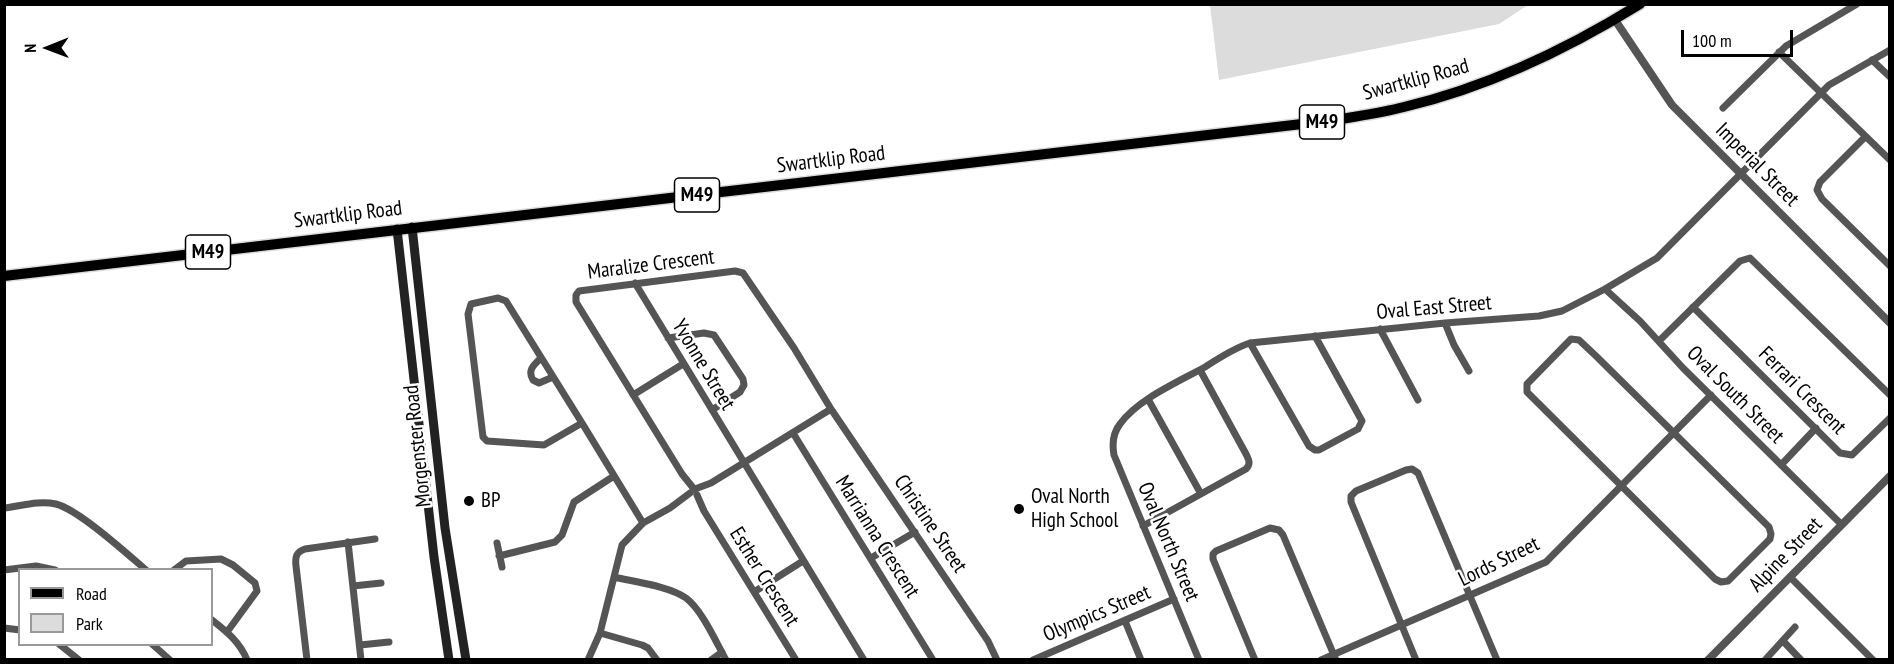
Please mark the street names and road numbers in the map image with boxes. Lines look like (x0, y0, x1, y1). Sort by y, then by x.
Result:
street label: Swartklip Road (1360, 54, 1472, 106)
road number: M49 (1300, 105, 1344, 139)
street label: Imperial Street (1710, 118, 1804, 212)
street label: Swartklip Road (775, 141, 887, 179)
road number: M49 (674, 178, 720, 212)
street label: Swartklip Road (292, 196, 404, 234)
road number: M49 (186, 235, 230, 269)
street label: Maralize Crescent (586, 245, 716, 285)
street label: Oval East Street (1375, 290, 1493, 326)
street label: Yvonne Street (666, 315, 740, 415)
street label: Oval South Street (1681, 341, 1789, 449)
street label: Ferrari Crescent (1753, 342, 1851, 440)
street label: Morgenster Road (399, 384, 437, 508)
street label: Christine Street (888, 470, 972, 578)
street label: Marrianna Crescent (829, 471, 925, 603)
street label: Oval North Street (1132, 479, 1204, 605)
street label: Alpine Street (1744, 512, 1828, 598)
street label: Esther Crescent (724, 523, 804, 631)
street label: Lords Street (1455, 532, 1543, 592)
street label: Olympics Street (1040, 580, 1154, 648)

